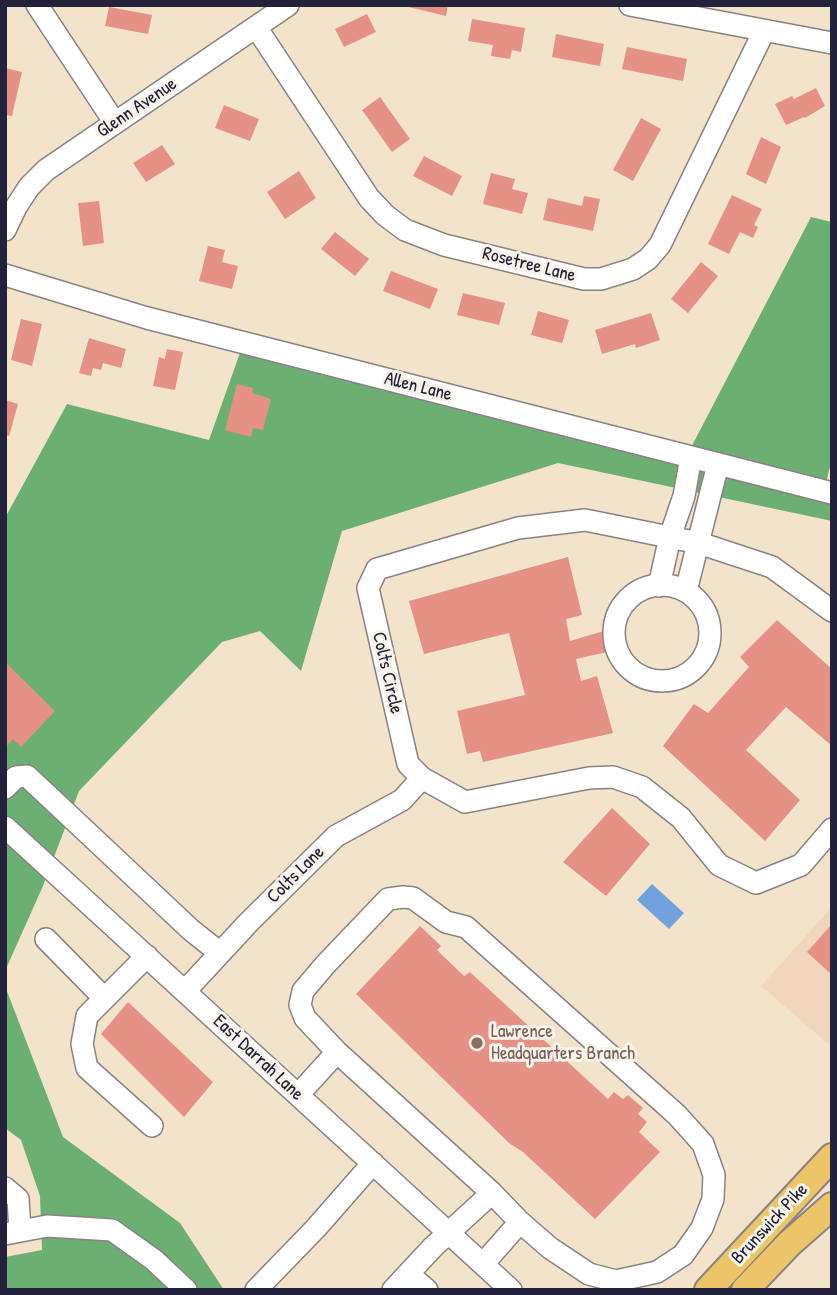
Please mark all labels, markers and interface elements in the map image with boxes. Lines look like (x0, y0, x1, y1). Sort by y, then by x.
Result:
street label: Glenn Avenue (93, 73, 181, 143)
street label: Rosetree Lane (480, 242, 578, 288)
street label: Allen Lane (382, 368, 454, 406)
street label: Colts Circle (367, 630, 407, 716)
street label: Colts Lane (262, 841, 330, 909)
street label: East Darrah Lane (208, 1010, 308, 1106)
place label: Lawrence Headquarters Branch (491, 1021, 635, 1065)
marker: Lawrence Headquarters Branch (469, 1035, 485, 1051)
street label: Brunswick Pike (727, 1179, 813, 1269)

